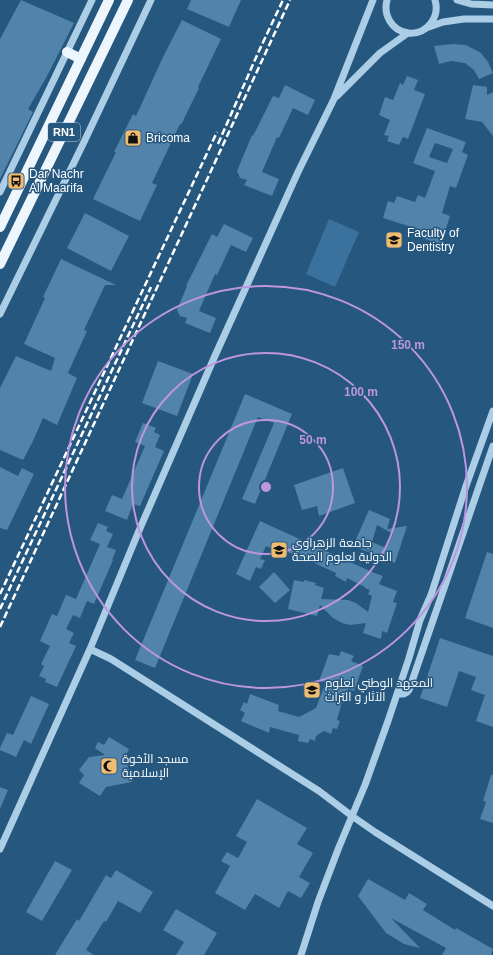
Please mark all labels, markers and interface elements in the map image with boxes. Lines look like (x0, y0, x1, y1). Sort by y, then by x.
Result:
road number: RN1 (48, 123, 80, 141)
shop icon: Bricoma (123, 128, 143, 148)
place label: Bricoma (146, 131, 190, 145)
place label: Dar Nachr Al Maarifa (29, 167, 84, 195)
bus stop icon: Dar Nachr Al Maarifa (6, 171, 26, 191)
place label: Faculty of Dentistry (407, 226, 460, 254)
school or university icon: Faculty of Dentistry (384, 230, 404, 250)
text: 150 m (391, 338, 425, 352)
text: 100 m (344, 385, 378, 399)
text: 50 m (299, 433, 327, 447)
centre of rings (259, 480, 273, 494)
place label: جامعة الزهراوي الدولية لعلوم الصحة (292, 536, 392, 565)
school or university icon: جامعة الزهراوي الدولية لعلوم الصحة (269, 540, 289, 560)
place label: المعهد الوطني لعلوم الآثار و التراث (325, 676, 433, 704)
school or university icon: المعهد الوطني لعلوم الآثار و التراث (302, 680, 322, 700)
place label: مسجد الأخوة الإسلامية (122, 752, 189, 780)
mosque icon: مسجد الأخوة الإسلامية (99, 756, 119, 776)

